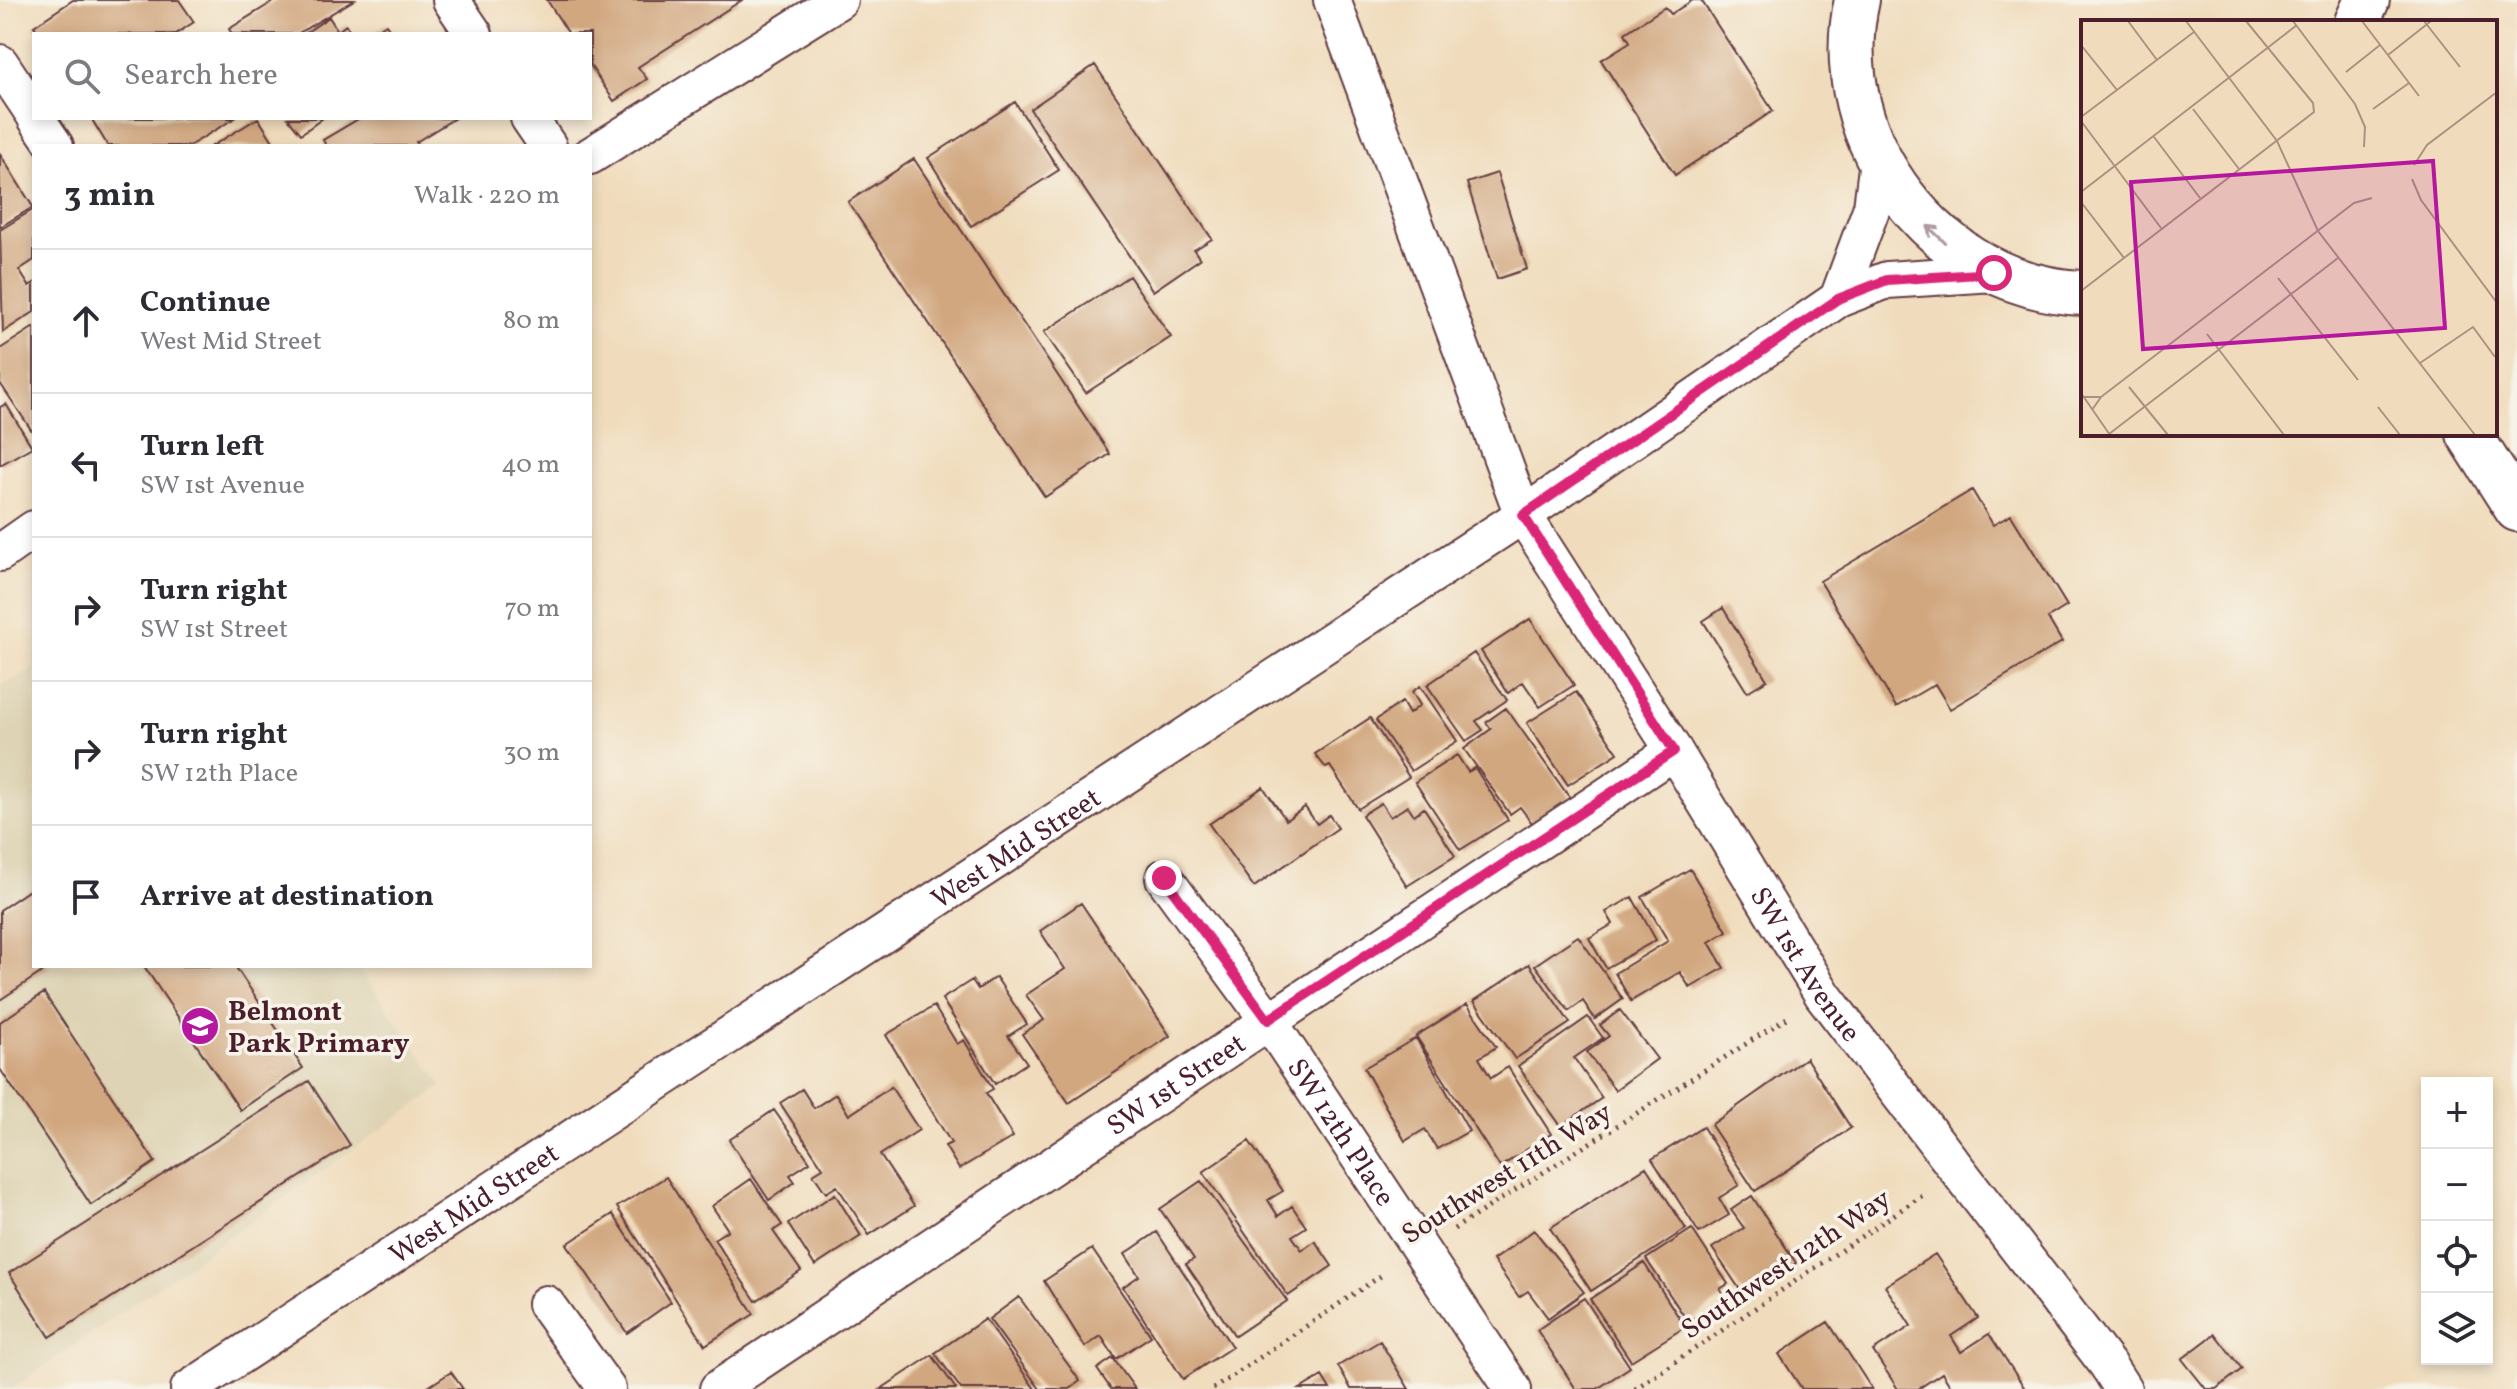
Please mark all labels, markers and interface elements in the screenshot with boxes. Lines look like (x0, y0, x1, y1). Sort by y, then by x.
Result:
inset map (2081, 20, 2497, 436)
search box (32, 32, 592, 120)
icon: search (60, 54, 104, 98)
text: Search here (124, 55, 278, 97)
text: 3 min (64, 173, 155, 220)
text: Walk · 220 m (414, 178, 560, 214)
one-way arrow (1926, 224, 1946, 243)
route start (1976, 255, 2012, 291)
text: Continue (140, 282, 271, 324)
icon: ahead (64, 299, 108, 343)
text: 80 m (503, 303, 560, 339)
text: West Mid Street (140, 324, 322, 360)
text: Turn left (140, 426, 264, 468)
icon: left (64, 443, 108, 487)
text: 40 m (501, 447, 560, 483)
text: SW 1st Avenue (140, 468, 305, 504)
text: Turn right (140, 570, 288, 612)
icon: right (64, 587, 108, 631)
text: 70 m (505, 591, 560, 627)
text: SW 1st Street (140, 612, 288, 648)
text: Turn right (140, 714, 288, 756)
icon: right (64, 731, 108, 775)
text: 30 m (503, 735, 560, 771)
text: SW 12th Place (140, 756, 298, 792)
street label: West Mid Street (924, 780, 1109, 920)
route end (1146, 860, 1182, 896)
icon: arrive (64, 875, 108, 919)
text: Arrive at destination (140, 876, 434, 918)
street label: SW 1st Avenue (1739, 880, 1869, 1051)
place label: Belmont Park Primary (228, 993, 410, 1064)
school or university icon: Belmont Park Primary (179, 1005, 221, 1047)
street label: SW 1st Street (1100, 1025, 1254, 1146)
street label: SW 12th Place (1277, 1051, 1403, 1215)
map controls (2421, 1077, 2493, 1365)
button: + (2421, 1077, 2493, 1149)
street label: Southwest 11th Way (1395, 1094, 1620, 1255)
street label: West Mid Street (382, 1135, 567, 1275)
button: − (2421, 1149, 2493, 1221)
street label: Southwest 12th Way (1674, 1180, 1899, 1350)
button: locate (2421, 1221, 2493, 1293)
button: layers (2421, 1293, 2493, 1365)

